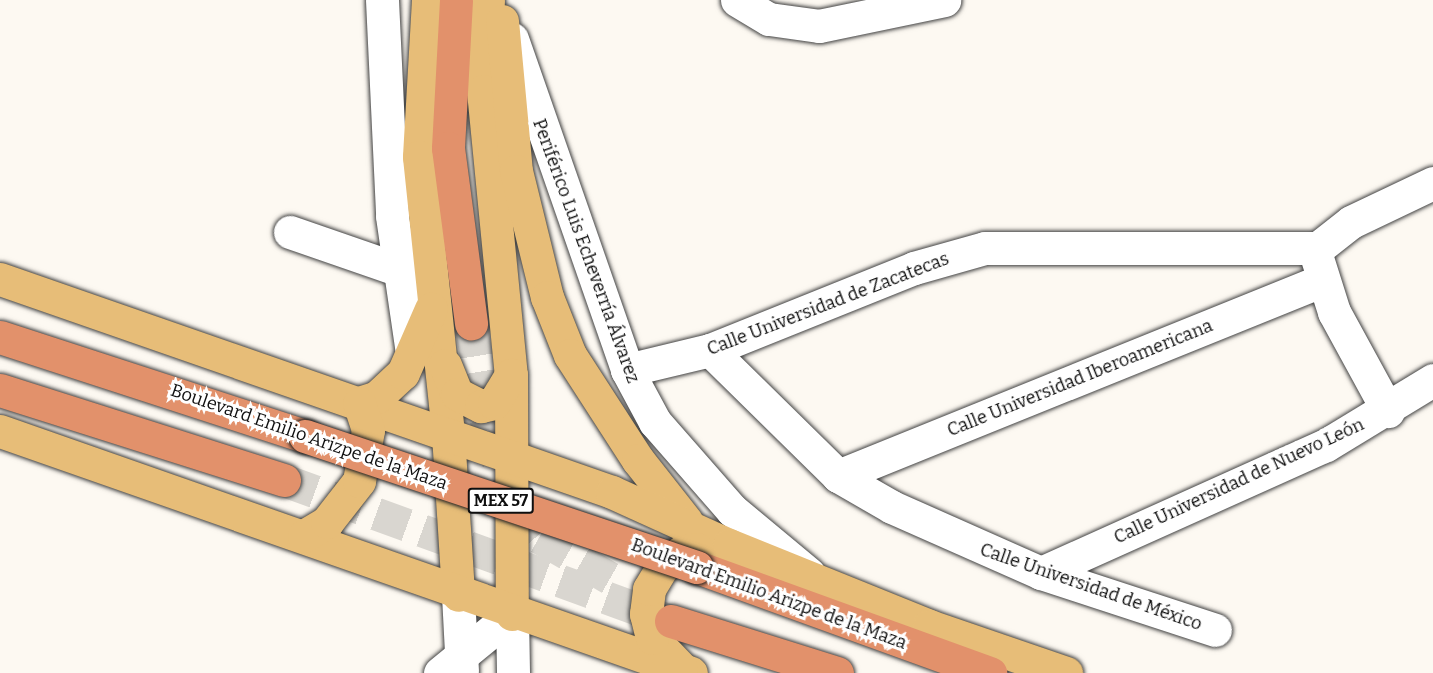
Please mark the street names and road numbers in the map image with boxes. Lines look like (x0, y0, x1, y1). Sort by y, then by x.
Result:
street label: Periférico Luis Echeverría Álvarez (528, 116, 644, 386)
street label: Calle Universidad de Zacatecas (704, 248, 952, 360)
street label: Calle Universidad Iberoamericana (944, 315, 1216, 441)
street label: Boulevard Emilio Arizpe de la Maza (168, 379, 450, 495)
street label: Calle Universidad de Nuevo León (1111, 413, 1367, 549)
road number: MEX 57 (466, 488, 536, 514)
street label: Boulevard Emilio Arizpe de la Maza (628, 534, 910, 654)
street label: Calle Universidad de México (977, 539, 1205, 635)

